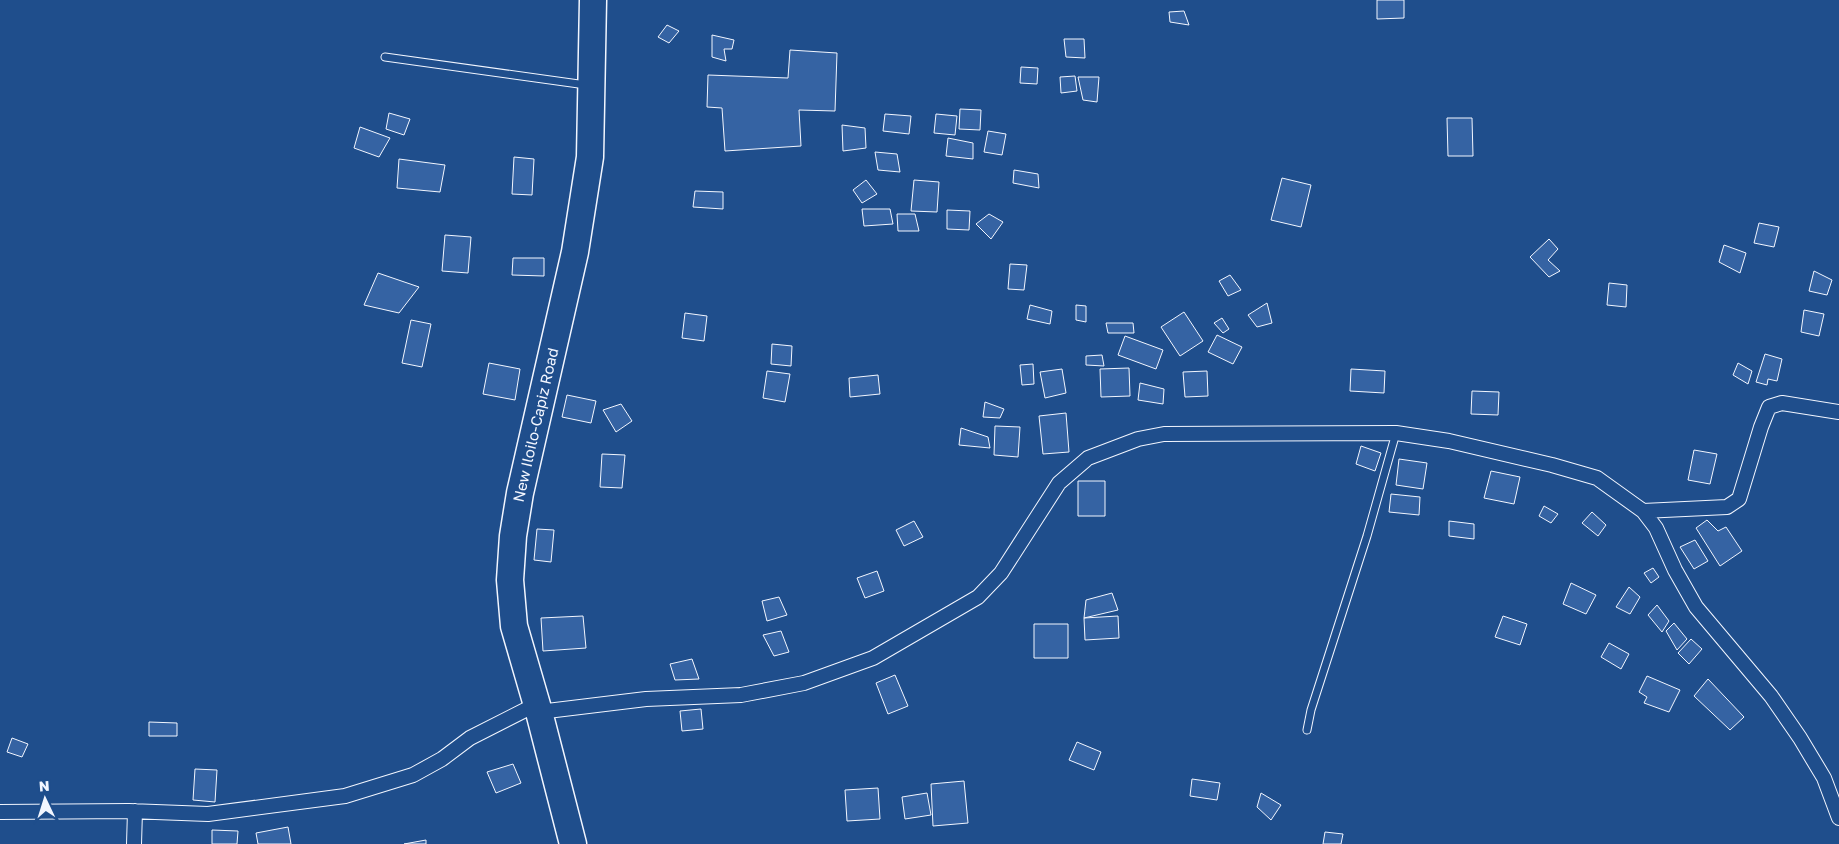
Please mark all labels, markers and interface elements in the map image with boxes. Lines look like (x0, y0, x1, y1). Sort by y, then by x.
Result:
street label: New Iloilo-Capiz Road (509, 346, 562, 504)
north arrow (20, 774, 70, 824)
text: N (38, 777, 50, 794)

